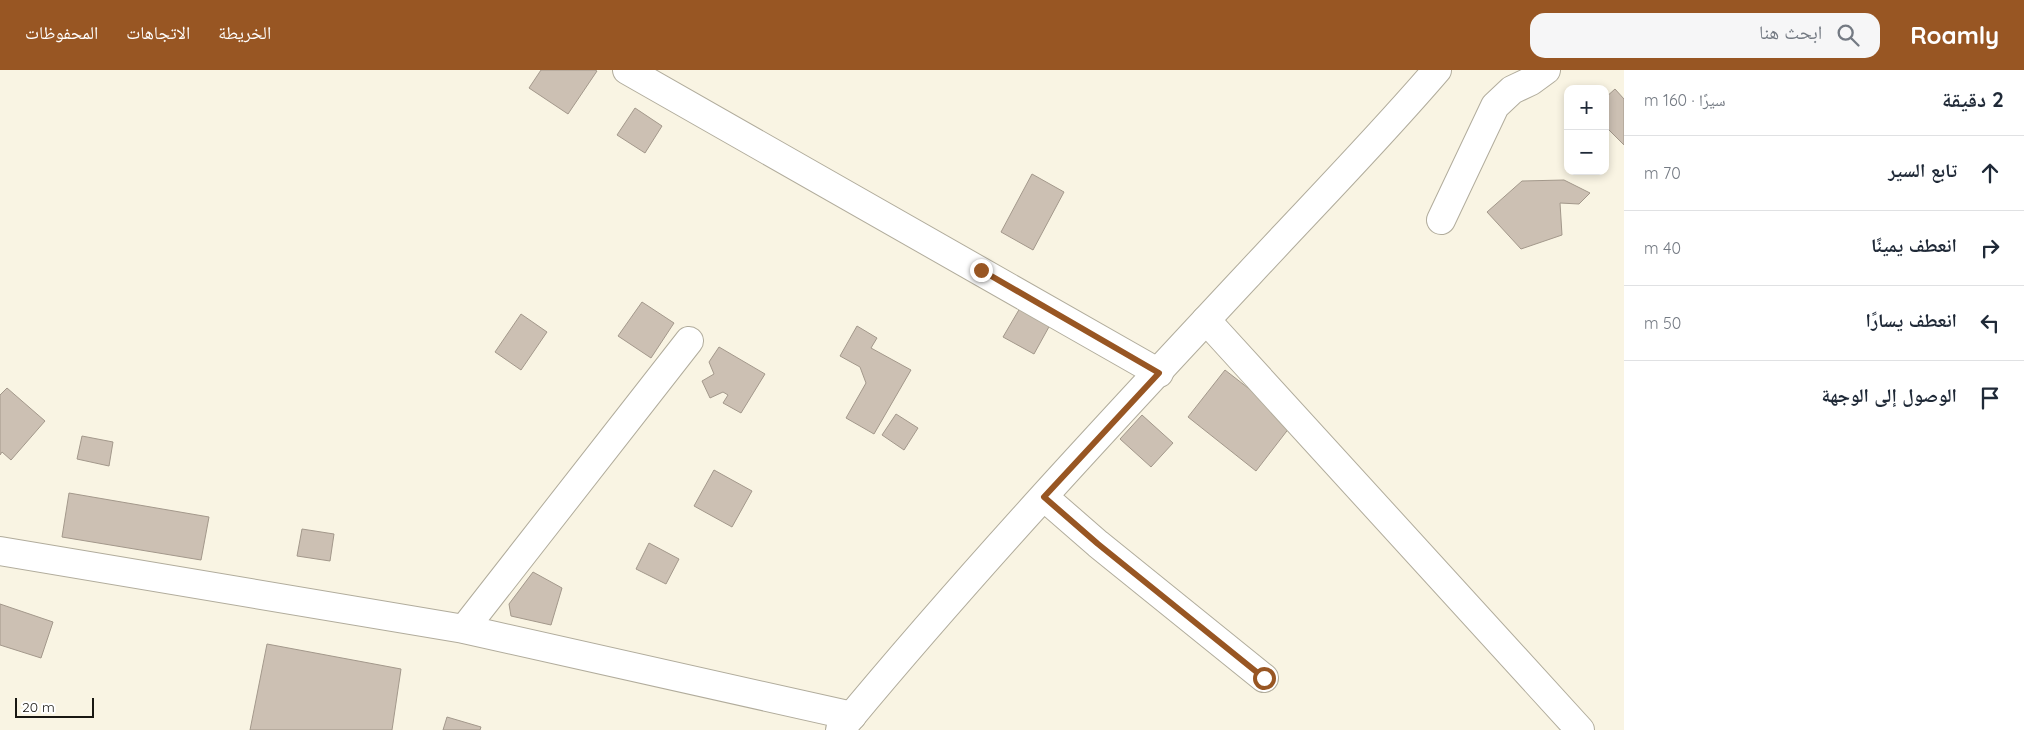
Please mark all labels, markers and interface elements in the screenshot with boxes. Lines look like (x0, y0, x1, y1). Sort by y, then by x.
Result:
search box (1530, 13, 1880, 58)
text: ابحث هنا (1759, 20, 1822, 44)
text: Roamly (1910, 20, 1999, 50)
text: المحفوظات (25, 21, 98, 44)
text: الاتجاهات (126, 21, 190, 44)
text: الخريطة (218, 21, 271, 44)
icon: search (1834, 21, 1862, 49)
map controls (1564, 85, 1609, 175)
button: + (1564, 85, 1609, 130)
text: 2 دقيقة (1942, 86, 2004, 112)
text: سيرًا · 160 m (1644, 90, 1725, 110)
button: − (1564, 130, 1609, 175)
text: تابع السير (1888, 158, 1957, 182)
icon: ahead (1976, 159, 2004, 187)
text: 70 m (1644, 163, 1681, 183)
text: انعطف يمينًا (1871, 233, 1957, 257)
icon: right (1976, 234, 2004, 262)
text: 40 m (1644, 238, 1681, 258)
route end (970, 259, 993, 282)
text: انعطف يسارًا (1866, 308, 1957, 332)
icon: left (1976, 309, 2004, 337)
text: 50 m (1644, 313, 1681, 333)
text: الوصول إلى الوجهة (1821, 383, 1957, 407)
icon: arrive (1976, 384, 2004, 412)
route start (1253, 667, 1276, 690)
scale bar (15, 695, 94, 718)
text: 20 m (22, 698, 55, 716)

